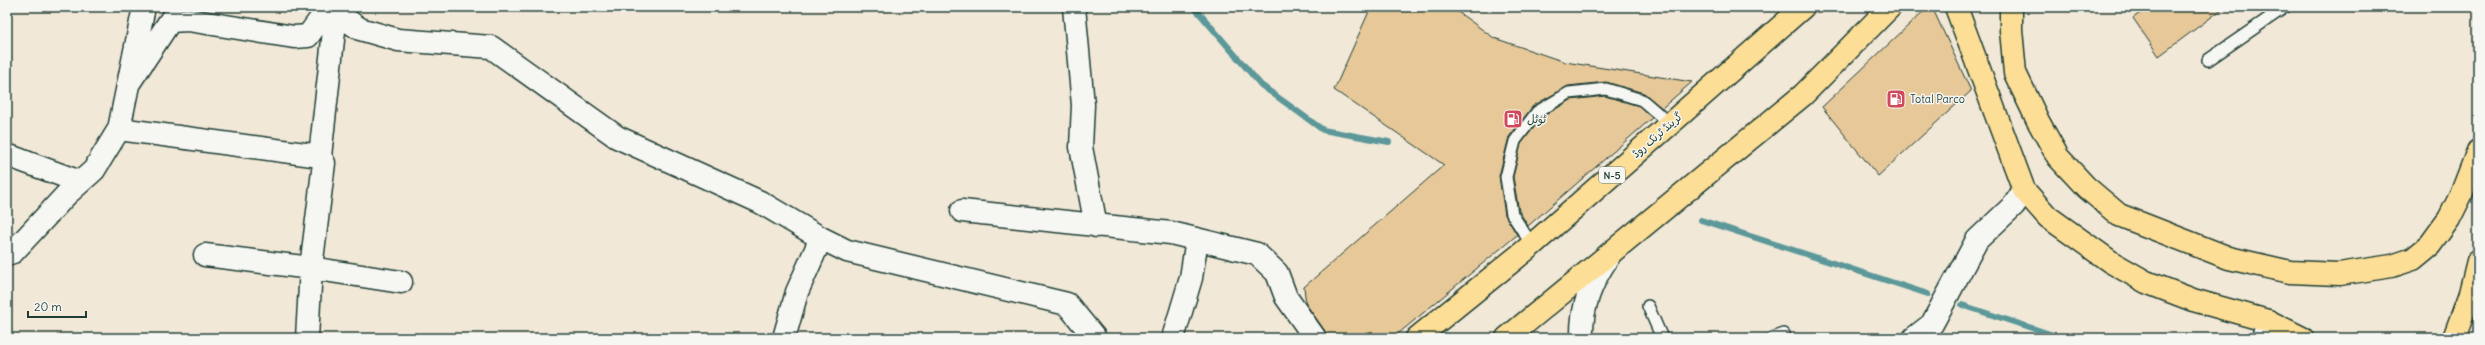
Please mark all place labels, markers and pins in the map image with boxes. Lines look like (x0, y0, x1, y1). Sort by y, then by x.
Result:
fuel station icon: Total Parco (1885, 88, 1907, 110)
place label: Total Parco (1910, 92, 1965, 106)
fuel station icon: ٹوٹل (1502, 108, 1524, 130)
place label: ٹوٹل (1527, 112, 1547, 127)

